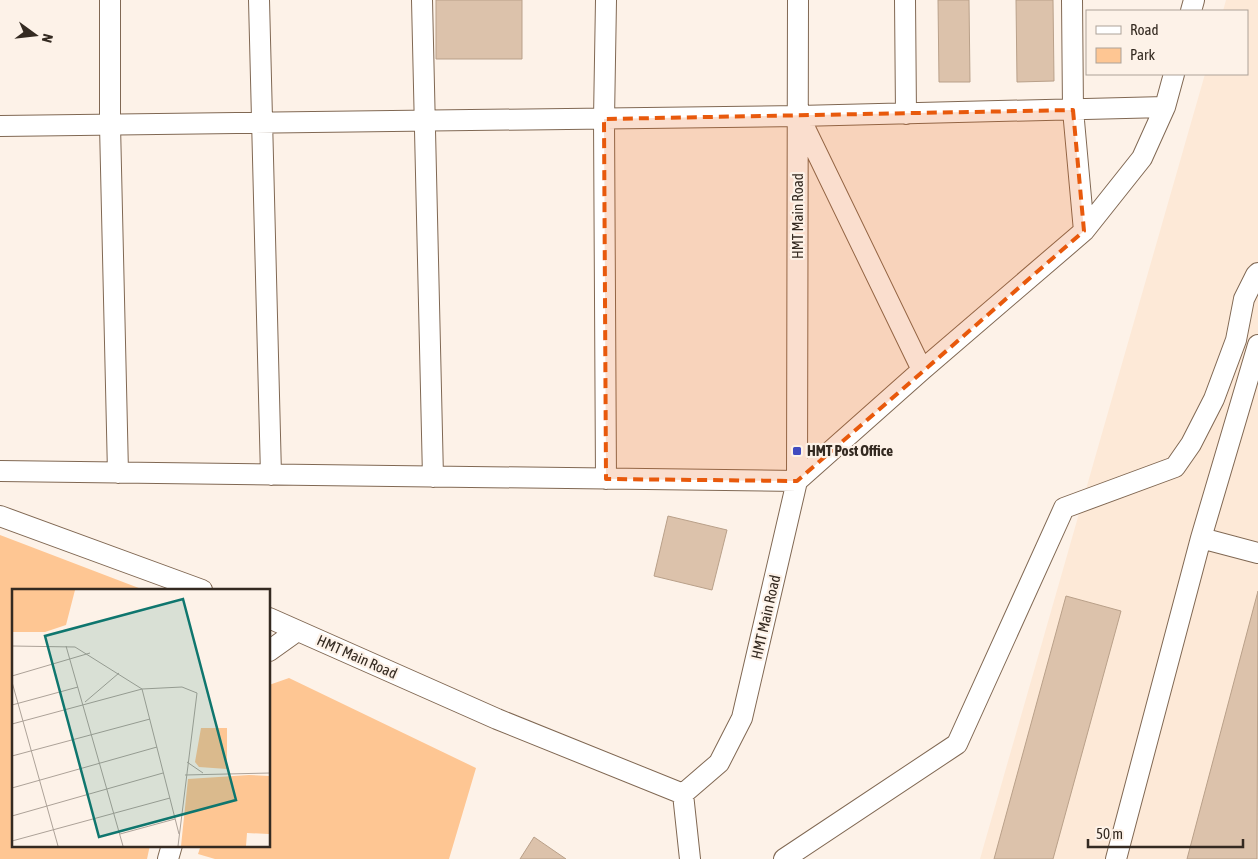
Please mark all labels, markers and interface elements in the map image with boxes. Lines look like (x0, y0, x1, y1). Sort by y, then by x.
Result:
north arrow (10, 10, 60, 60)
legend (1086, 10, 1248, 75)
text: Road (1130, 21, 1159, 38)
text: N (39, 32, 56, 44)
text: Park (1130, 46, 1155, 63)
street label: HMT Main Road (789, 173, 806, 259)
place label: HMT Post Office (807, 442, 893, 459)
marker: HMT Post Office (791, 445, 803, 457)
street label: HMT Main Road (748, 573, 783, 661)
inset map (12, 589, 270, 846)
street label: HMT Main Road (315, 631, 400, 682)
scale bar (1088, 816, 1243, 848)
text: 50 m (1096, 825, 1123, 842)

